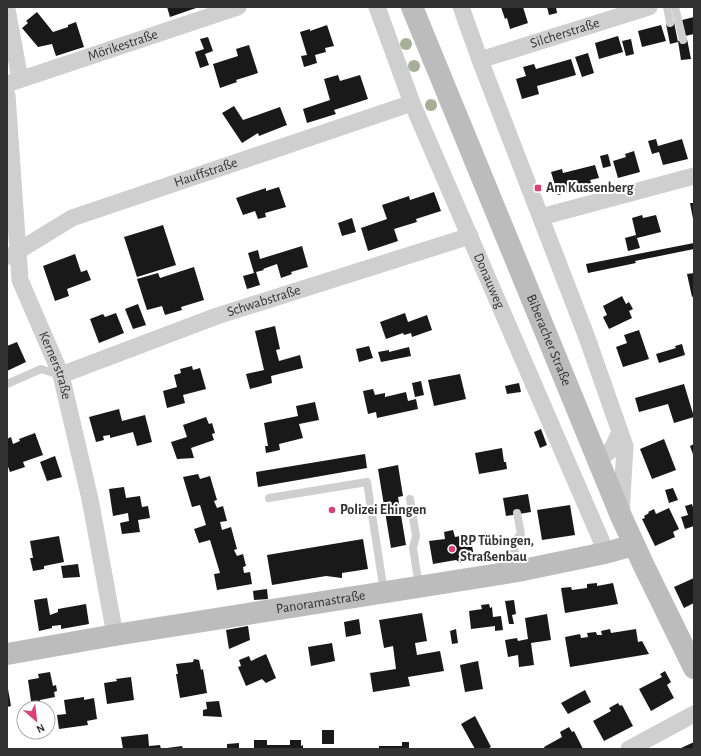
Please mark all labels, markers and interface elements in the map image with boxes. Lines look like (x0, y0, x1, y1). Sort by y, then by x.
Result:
street label: Silcherstraße (529, 16, 601, 51)
street label: Mörikestraße (86, 27, 159, 64)
street label: Hauffstraße (172, 156, 239, 190)
place label: Am Kussenberg (546, 181, 634, 195)
marker: Am Kussenberg (533, 183, 543, 193)
street label: Donauweg (471, 251, 507, 311)
street label: Schwabstraße (225, 283, 302, 319)
street label: Biberacher Straße (524, 292, 574, 388)
street label: Kernerstraße (36, 329, 73, 401)
place label: Polizei Ehingen (340, 503, 427, 517)
marker: Polizei Ehingen (327, 505, 337, 515)
place label: RP Tübingen, Straßenbau (460, 534, 534, 564)
marker: RP Tübingen, Straßenbau (447, 544, 457, 554)
street label: Panoramastraße (275, 588, 366, 616)
north arrow (16, 700, 56, 740)
text: N (34, 722, 46, 735)

